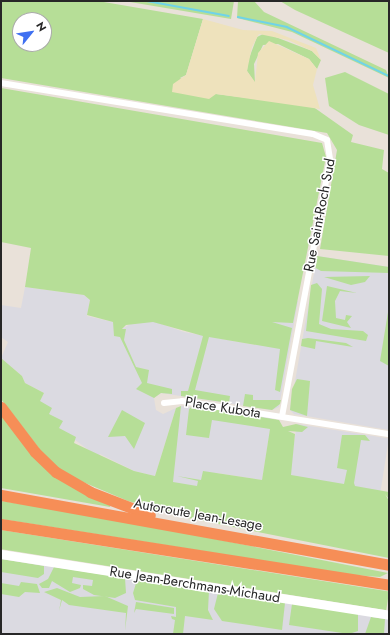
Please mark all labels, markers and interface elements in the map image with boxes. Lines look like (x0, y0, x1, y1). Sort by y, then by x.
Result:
north arrow (12, 12, 52, 52)
text: N (32, 19, 51, 34)
street label: Rue Saint-Roch Sud (300, 157, 338, 273)
street label: Place Kubota (184, 393, 262, 421)
street label: Autoroute Jean-Lesage (132, 494, 264, 534)
street label: Rue Jean-Berchmans-Michaud (108, 562, 282, 606)

